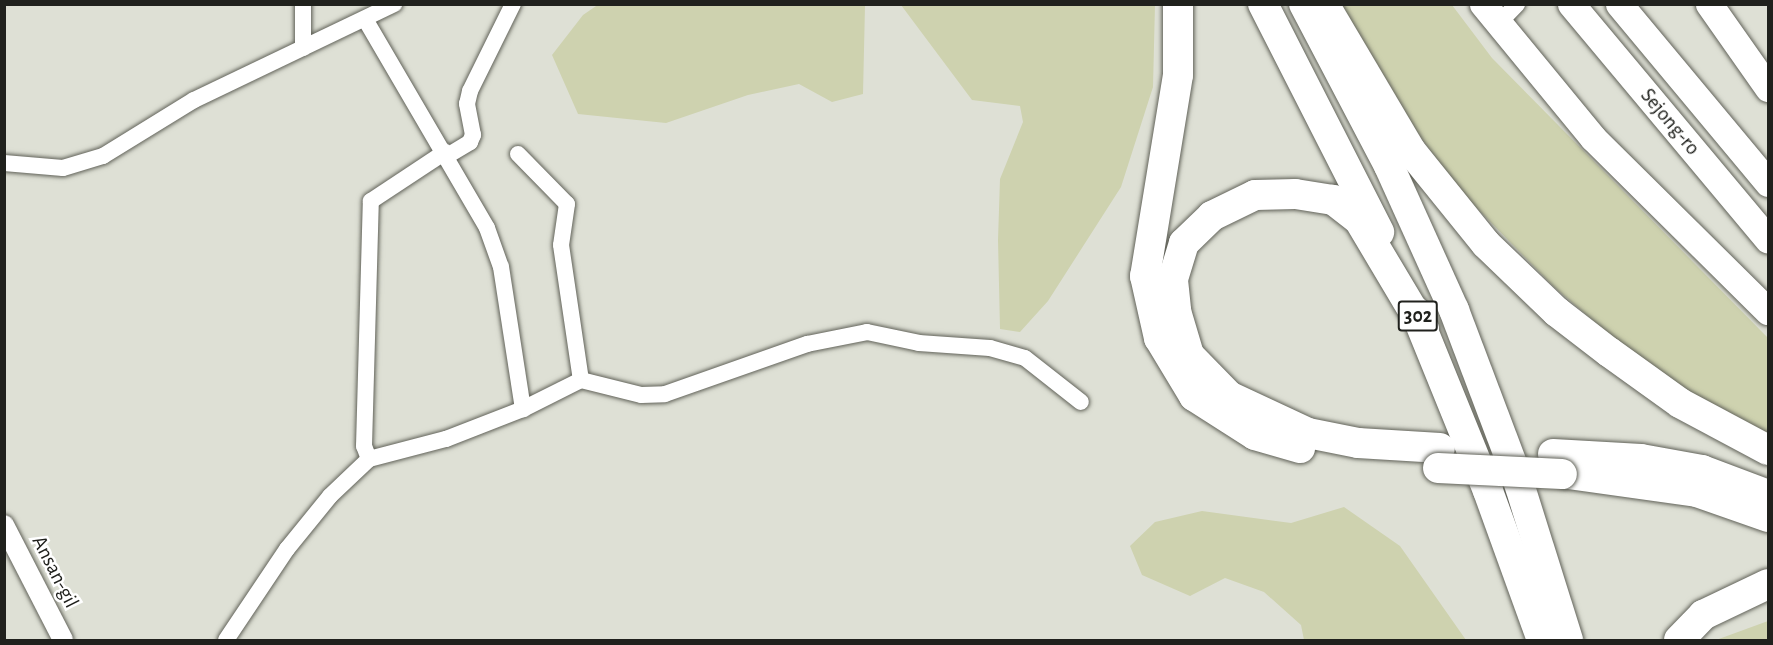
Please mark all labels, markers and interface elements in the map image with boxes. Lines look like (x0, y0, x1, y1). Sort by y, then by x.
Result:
street label: Sejong-ro (1635, 83, 1705, 161)
road number: 302 (1397, 299, 1439, 333)
street label: Ansan-gil (26, 532, 84, 612)

